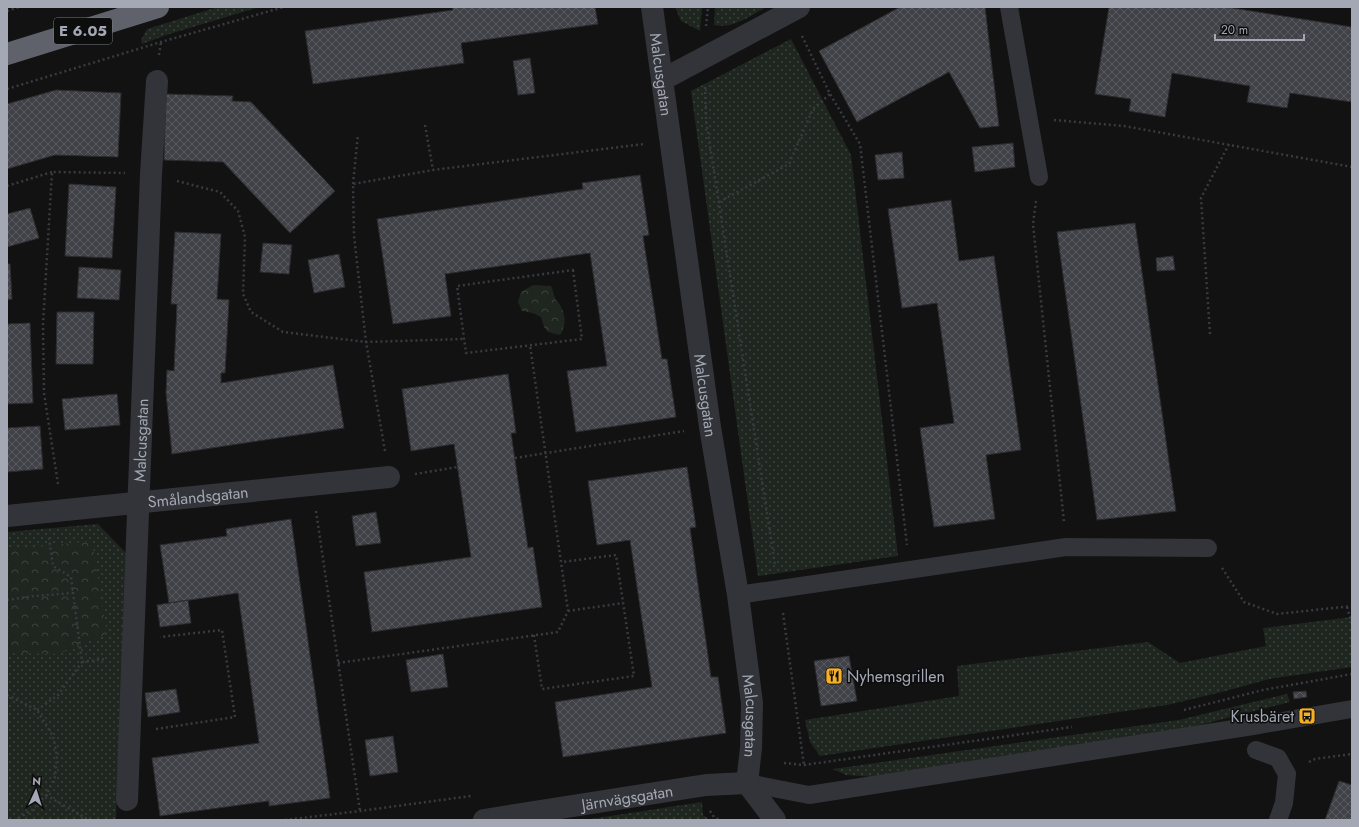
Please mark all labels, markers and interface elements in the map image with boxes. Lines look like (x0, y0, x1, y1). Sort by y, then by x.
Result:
scale bar (1215, 16, 1304, 42)
road number: E 6.05 (54, 18, 112, 44)
text: 20 m (1221, 21, 1248, 39)
street label: Malcusgatan (644, 31, 678, 117)
street label: Malcusgatan (688, 352, 722, 439)
street label: Malcusgatan (128, 398, 154, 483)
street label: Smålandsgatan (147, 480, 250, 514)
place label: Nyhemsgrillen (847, 665, 945, 688)
restaurant icon: Nyhemsgrillen (824, 666, 844, 686)
street label: Malcusgatan (736, 673, 763, 759)
place label: Krusbäret (1230, 705, 1294, 728)
bus stop icon: Krusbäret (1297, 706, 1317, 726)
north arrow (16, 771, 56, 811)
text: N (32, 773, 42, 789)
street label: Järnvägsgatan (578, 779, 675, 817)

